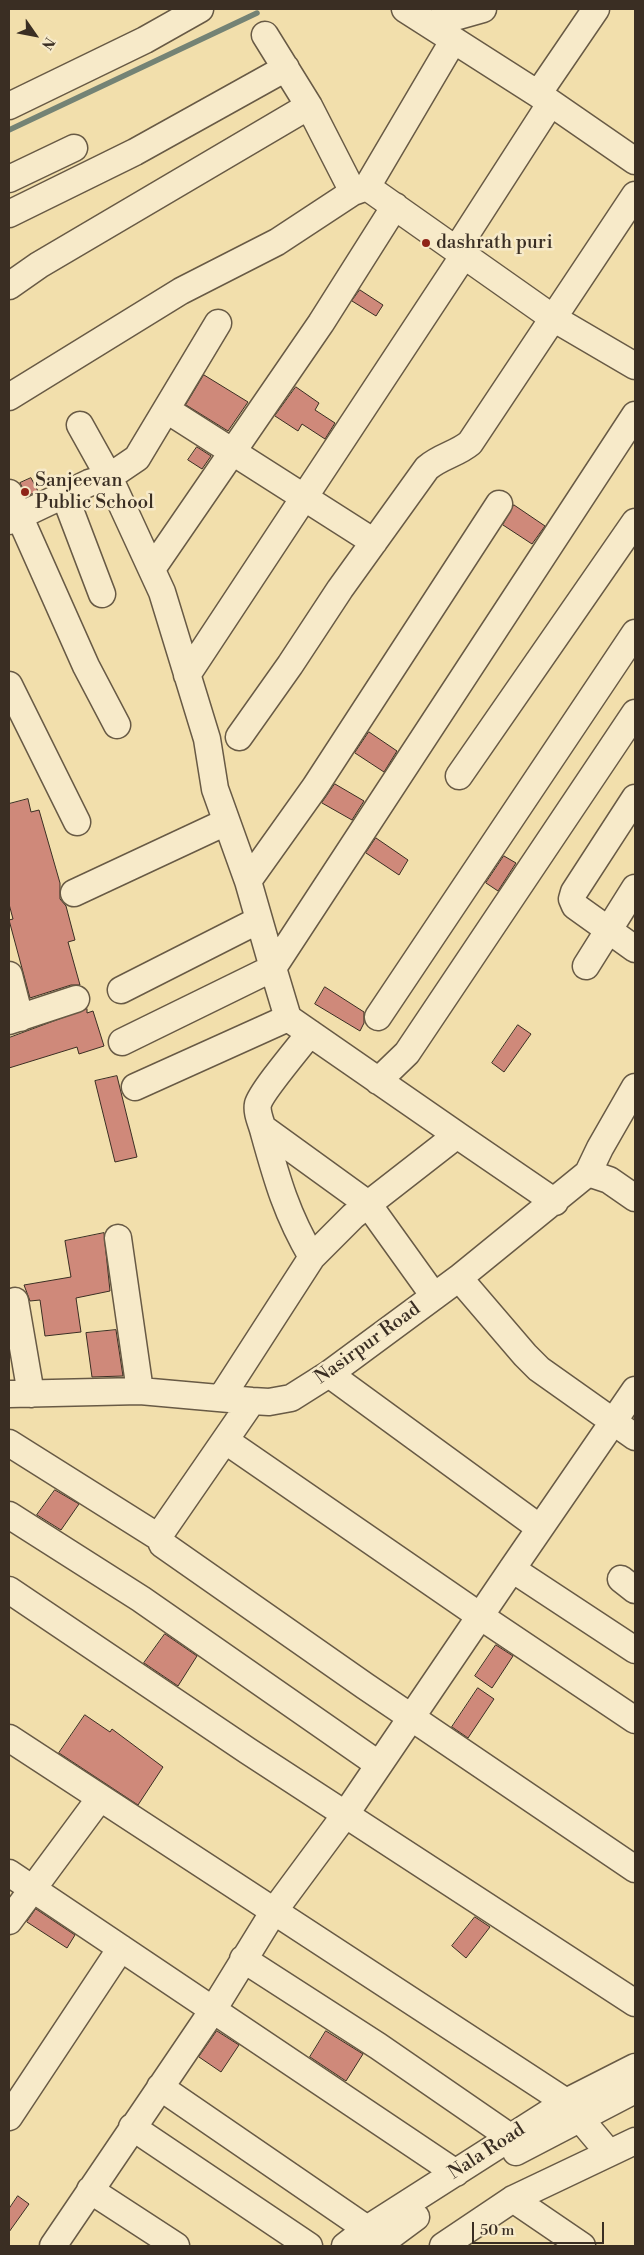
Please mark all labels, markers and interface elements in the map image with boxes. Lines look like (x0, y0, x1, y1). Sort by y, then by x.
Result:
north arrow (10, 10, 60, 60)
text: N (37, 34, 58, 53)
place label: dashrath puri (436, 232, 553, 254)
marker: dashrath puri (420, 237, 432, 249)
place label: Sanjeevan Public School (35, 470, 154, 514)
marker: Sanjeevan Public School (19, 486, 31, 498)
street label: Nasirpur Road (311, 1298, 425, 1390)
street label: Nala Road (444, 2119, 530, 2185)
scale bar (474, 2212, 606, 2244)
text: 50 m (480, 2221, 514, 2240)

